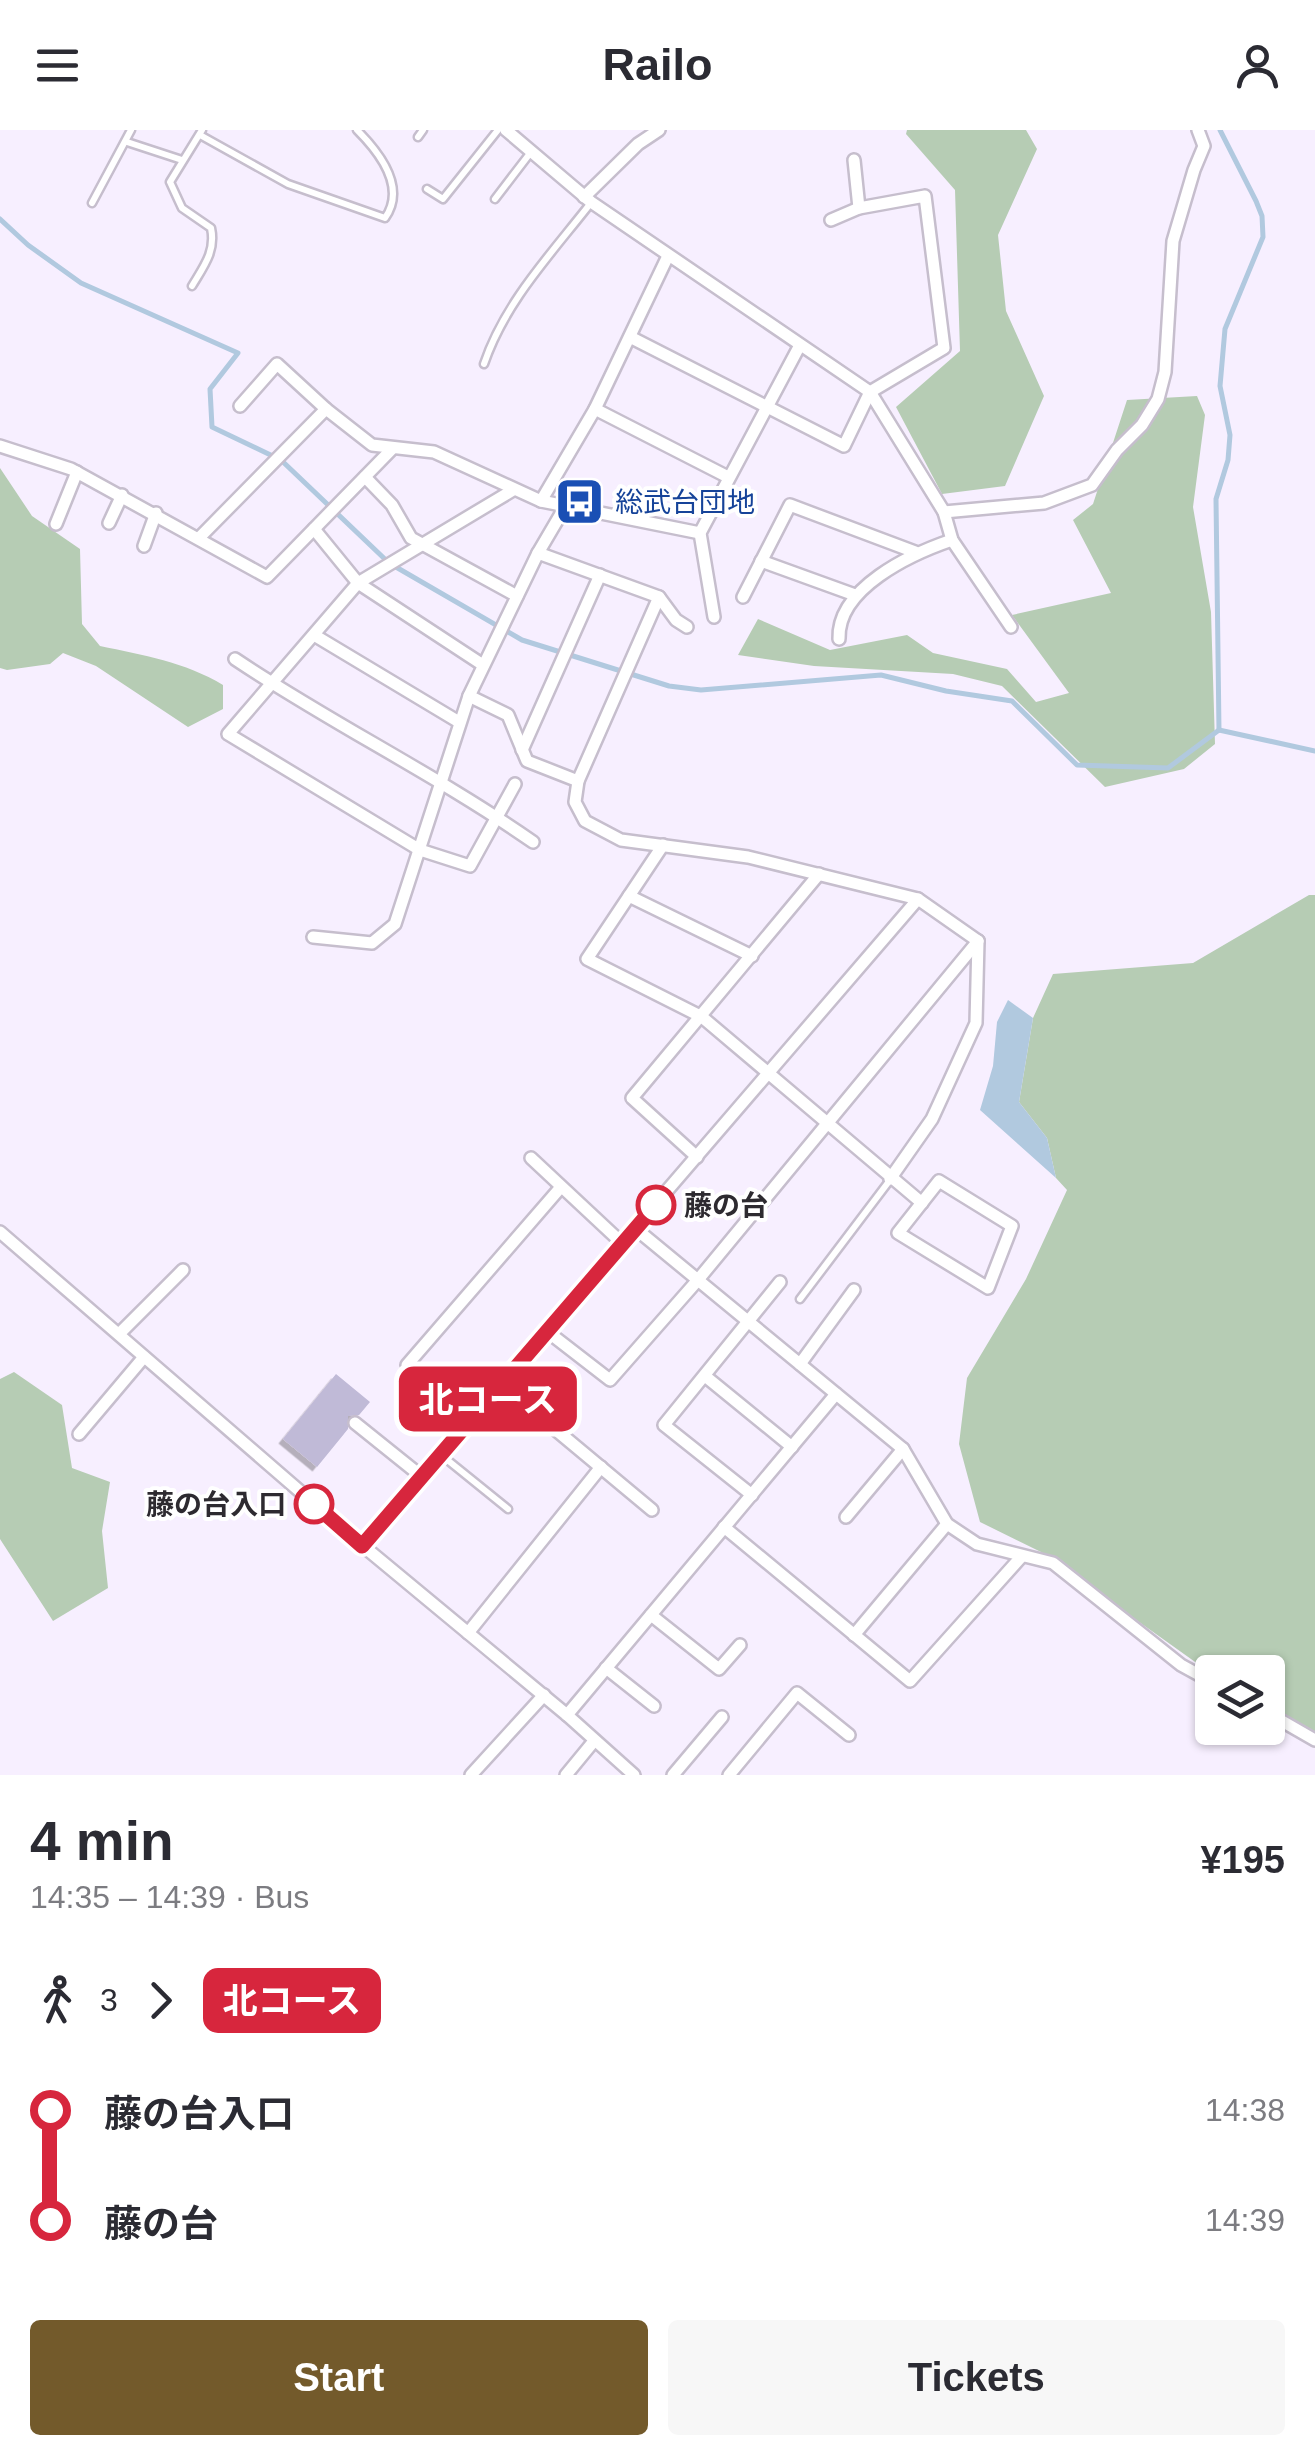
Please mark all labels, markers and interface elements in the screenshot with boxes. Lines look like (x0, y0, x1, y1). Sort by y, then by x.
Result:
icon: menu (30, 38, 85, 93)
icon: person (1230, 38, 1285, 93)
text: Railo (602, 39, 713, 90)
bus stop icon: 総武台団地 (554, 476, 606, 528)
place label: 総武台団地 (615, 487, 755, 518)
marker: 藤の台 (637, 1186, 675, 1224)
place label: 藤の台 (684, 1190, 768, 1221)
line badge: 北コース (418, 1366, 558, 1432)
text: 北コース (419, 1380, 557, 1419)
marker: 藤の台入口 (295, 1485, 333, 1523)
place label: 藤の台入口 (146, 1489, 286, 1520)
map controls (1195, 1655, 1285, 1745)
button: layers (1195, 1655, 1285, 1745)
text: 4 min (30, 1810, 174, 1872)
text: ¥195 (1200, 1839, 1285, 1881)
text: 14:35 – 14:39 · Bus (30, 1879, 309, 1915)
icon: walk (30, 1973, 85, 2028)
icon: forward (133, 1973, 188, 2028)
text: 北コース (223, 1981, 361, 2020)
text: 3 (100, 1982, 118, 2018)
text: 14:38 (1205, 2092, 1285, 2128)
text: 藤の台入口 (104, 2093, 294, 2135)
text: 14:39 (1205, 2202, 1285, 2238)
text: 藤の台 (104, 2203, 218, 2245)
button: Start (30, 2320, 648, 2435)
button: Tickets (668, 2320, 1285, 2435)

